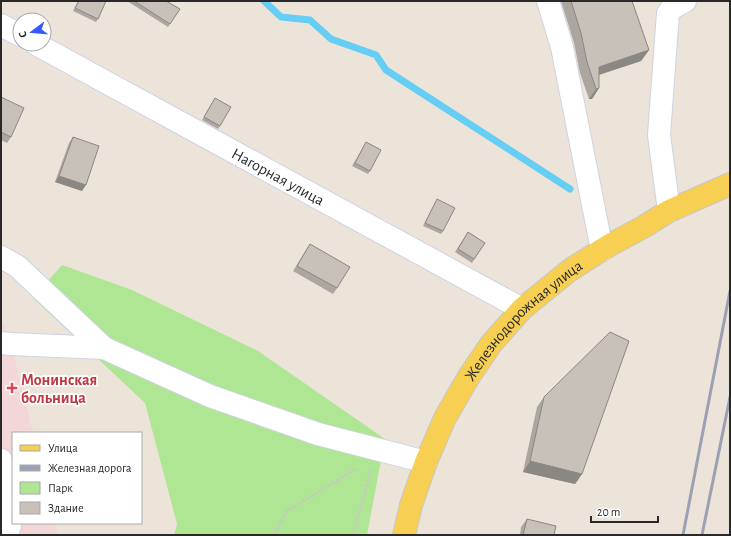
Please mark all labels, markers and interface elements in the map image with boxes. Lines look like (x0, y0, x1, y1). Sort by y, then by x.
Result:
north arrow (12, 12, 52, 52)
text: С (17, 30, 29, 39)
street label: Нагорная улица (229, 145, 327, 209)
street label: Железнодорожная улица (462, 257, 585, 384)
place label: Монинская больница (21, 372, 97, 406)
marker: Монинская больница (6, 382, 18, 394)
legend (12, 432, 142, 524)
text: Улица (48, 442, 78, 454)
text: Железная дорога (48, 462, 132, 474)
text: Парк (48, 482, 73, 494)
scale bar (591, 498, 658, 524)
text: Здание (48, 502, 84, 514)
text: 20 m (597, 506, 620, 518)

